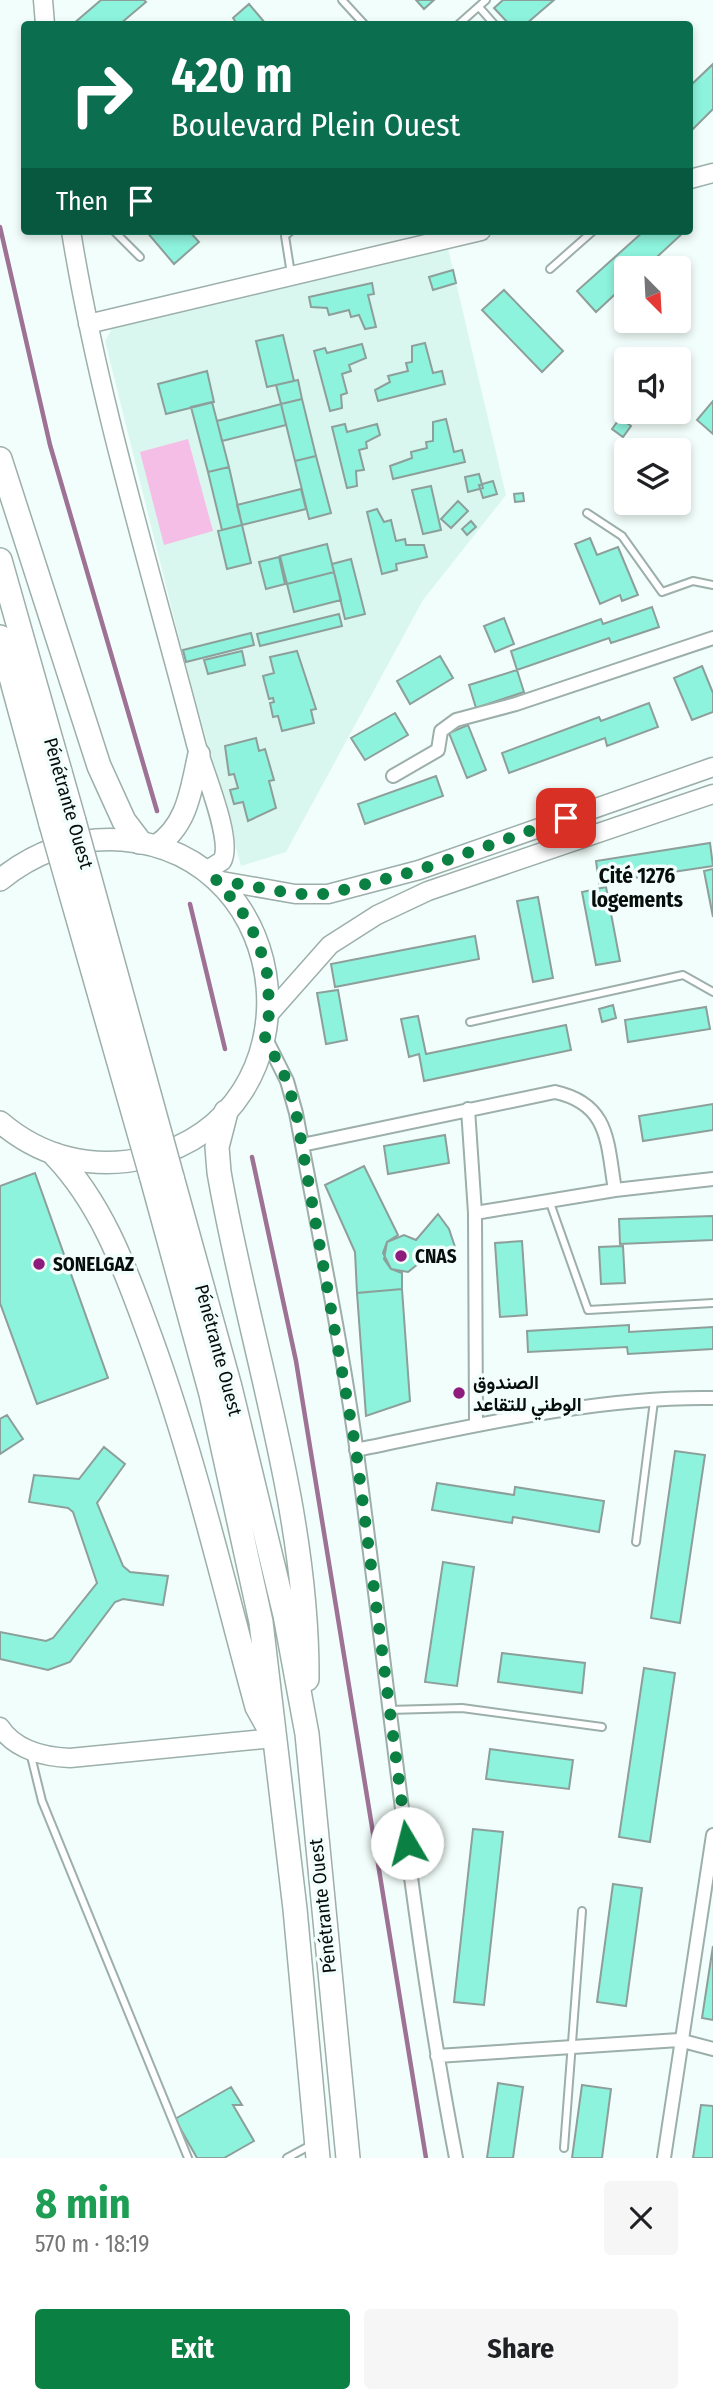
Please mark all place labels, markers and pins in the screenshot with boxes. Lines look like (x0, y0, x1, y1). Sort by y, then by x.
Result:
pin (536, 788, 596, 848)
place label: CNAS (415, 1245, 457, 1268)
marker: CNAS (393, 1248, 409, 1264)
place label: SONELGAZ (53, 1253, 134, 1276)
marker: SONELGAZ (31, 1256, 47, 1272)
place label: الصندوق الوطني للتقاعد (473, 1371, 582, 1421)
marker: الصندوق الوطني للتقاعد (451, 1385, 467, 1401)

